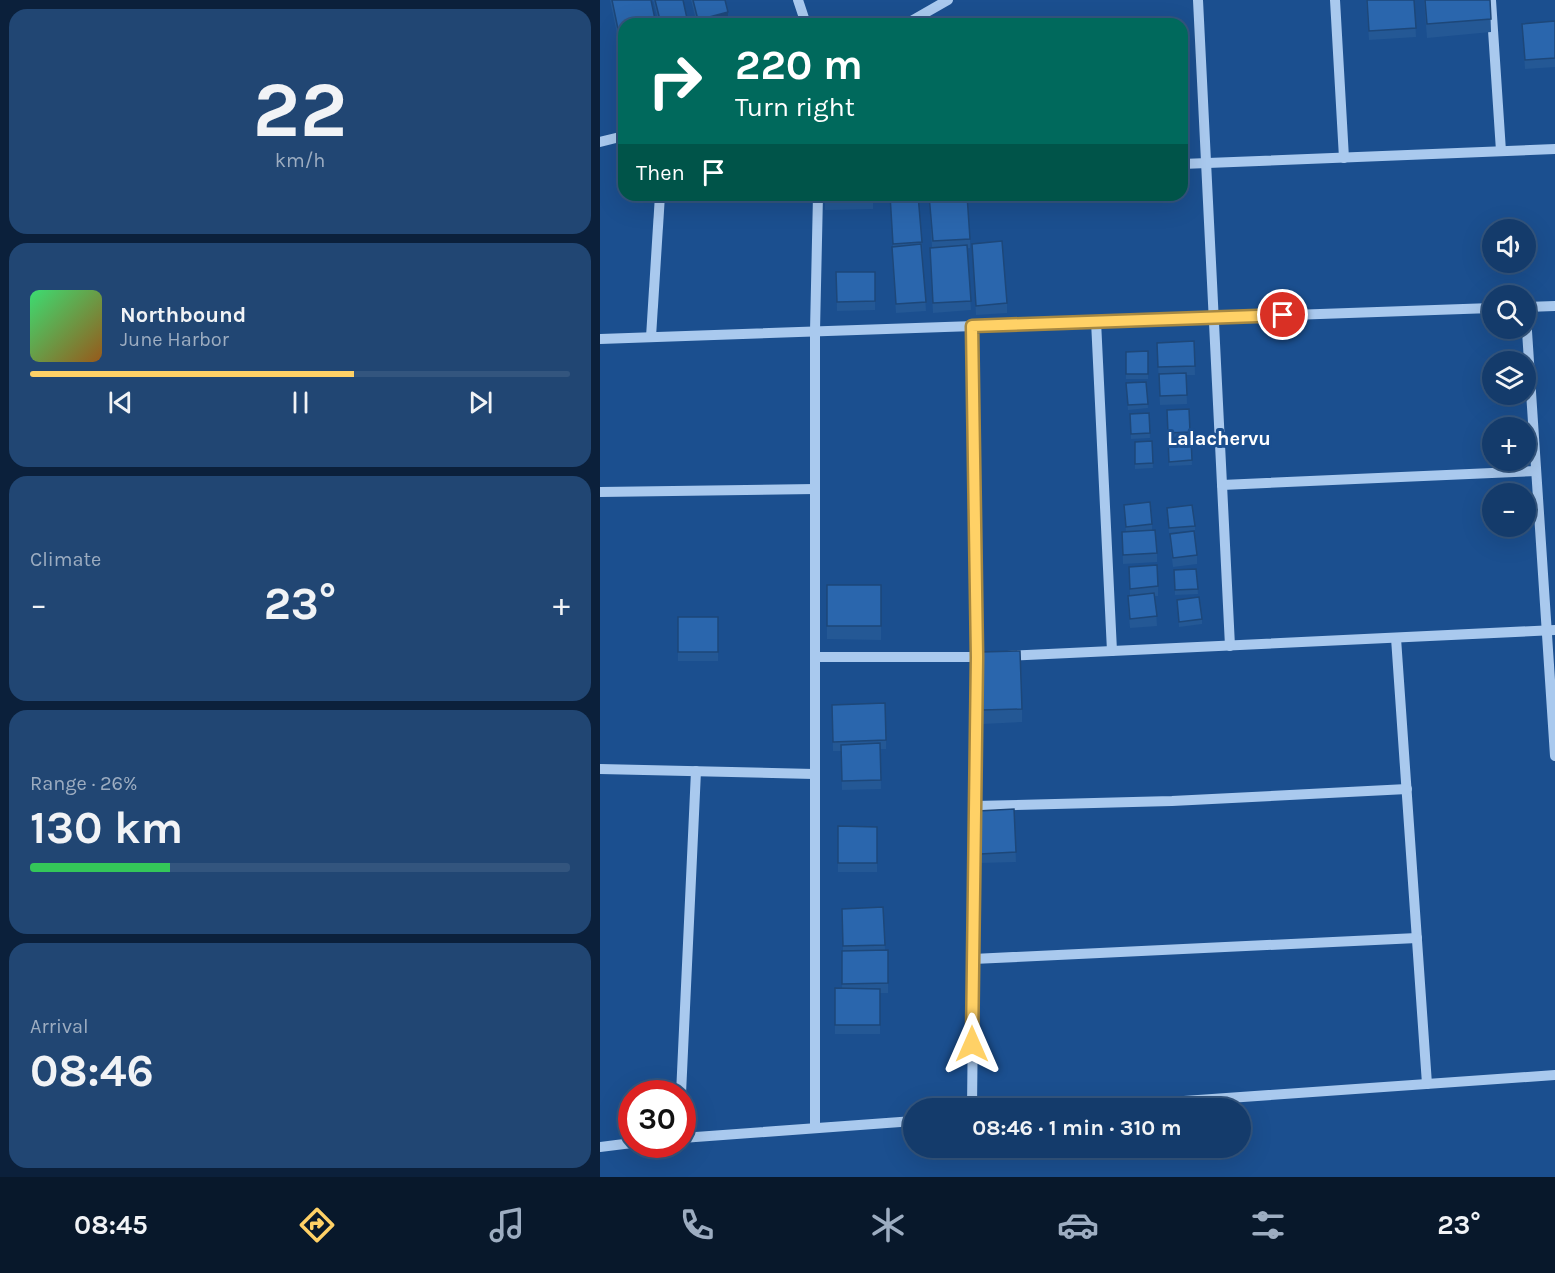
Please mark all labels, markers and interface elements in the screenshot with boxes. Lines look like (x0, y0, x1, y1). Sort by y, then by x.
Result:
text: 220 m (735, 40, 863, 90)
icon: right (636, 42, 714, 120)
text: 22 (253, 64, 347, 156)
text: Turn right (735, 91, 855, 123)
text: km/h (275, 149, 325, 172)
icon: arrive (697, 156, 730, 189)
text: Then (636, 160, 685, 186)
map controls (1482, 219, 1536, 537)
button: sound (1482, 219, 1536, 273)
button: search (1482, 285, 1536, 339)
pin (1257, 289, 1308, 340)
icon: arrive (1266, 298, 1299, 331)
text: Northbound (120, 302, 246, 328)
text: June Harbor (120, 328, 229, 351)
button: layers (1482, 351, 1536, 405)
icon: previous (104, 386, 137, 419)
icon: pause (284, 386, 317, 419)
icon: next (464, 386, 497, 419)
button: + (1482, 417, 1536, 471)
district label: Lalachervu (1167, 427, 1271, 450)
button: − (1482, 483, 1536, 537)
text: Climate (30, 548, 101, 571)
text: 23° (264, 578, 336, 630)
text: − (30, 585, 47, 623)
text: + (553, 585, 570, 623)
text: Range · 26% (30, 772, 138, 795)
text: 130 km (30, 802, 183, 854)
position arrow (940, 1012, 1004, 1076)
text: Arrival (30, 1015, 89, 1038)
text: 08:46 (30, 1045, 154, 1097)
speed limit sign: 30 (618, 1080, 696, 1158)
text: 08:46 · 1 min · 310 m (972, 1115, 1182, 1141)
icon: directions (296, 1204, 338, 1246)
icon: music (486, 1204, 528, 1246)
icon: phone (676, 1204, 718, 1246)
icon: climate (867, 1204, 909, 1246)
icon: car (1057, 1204, 1099, 1246)
icon: filters (1247, 1204, 1289, 1246)
text: 08:45 (74, 1209, 148, 1241)
text: 23° (1437, 1209, 1481, 1241)

